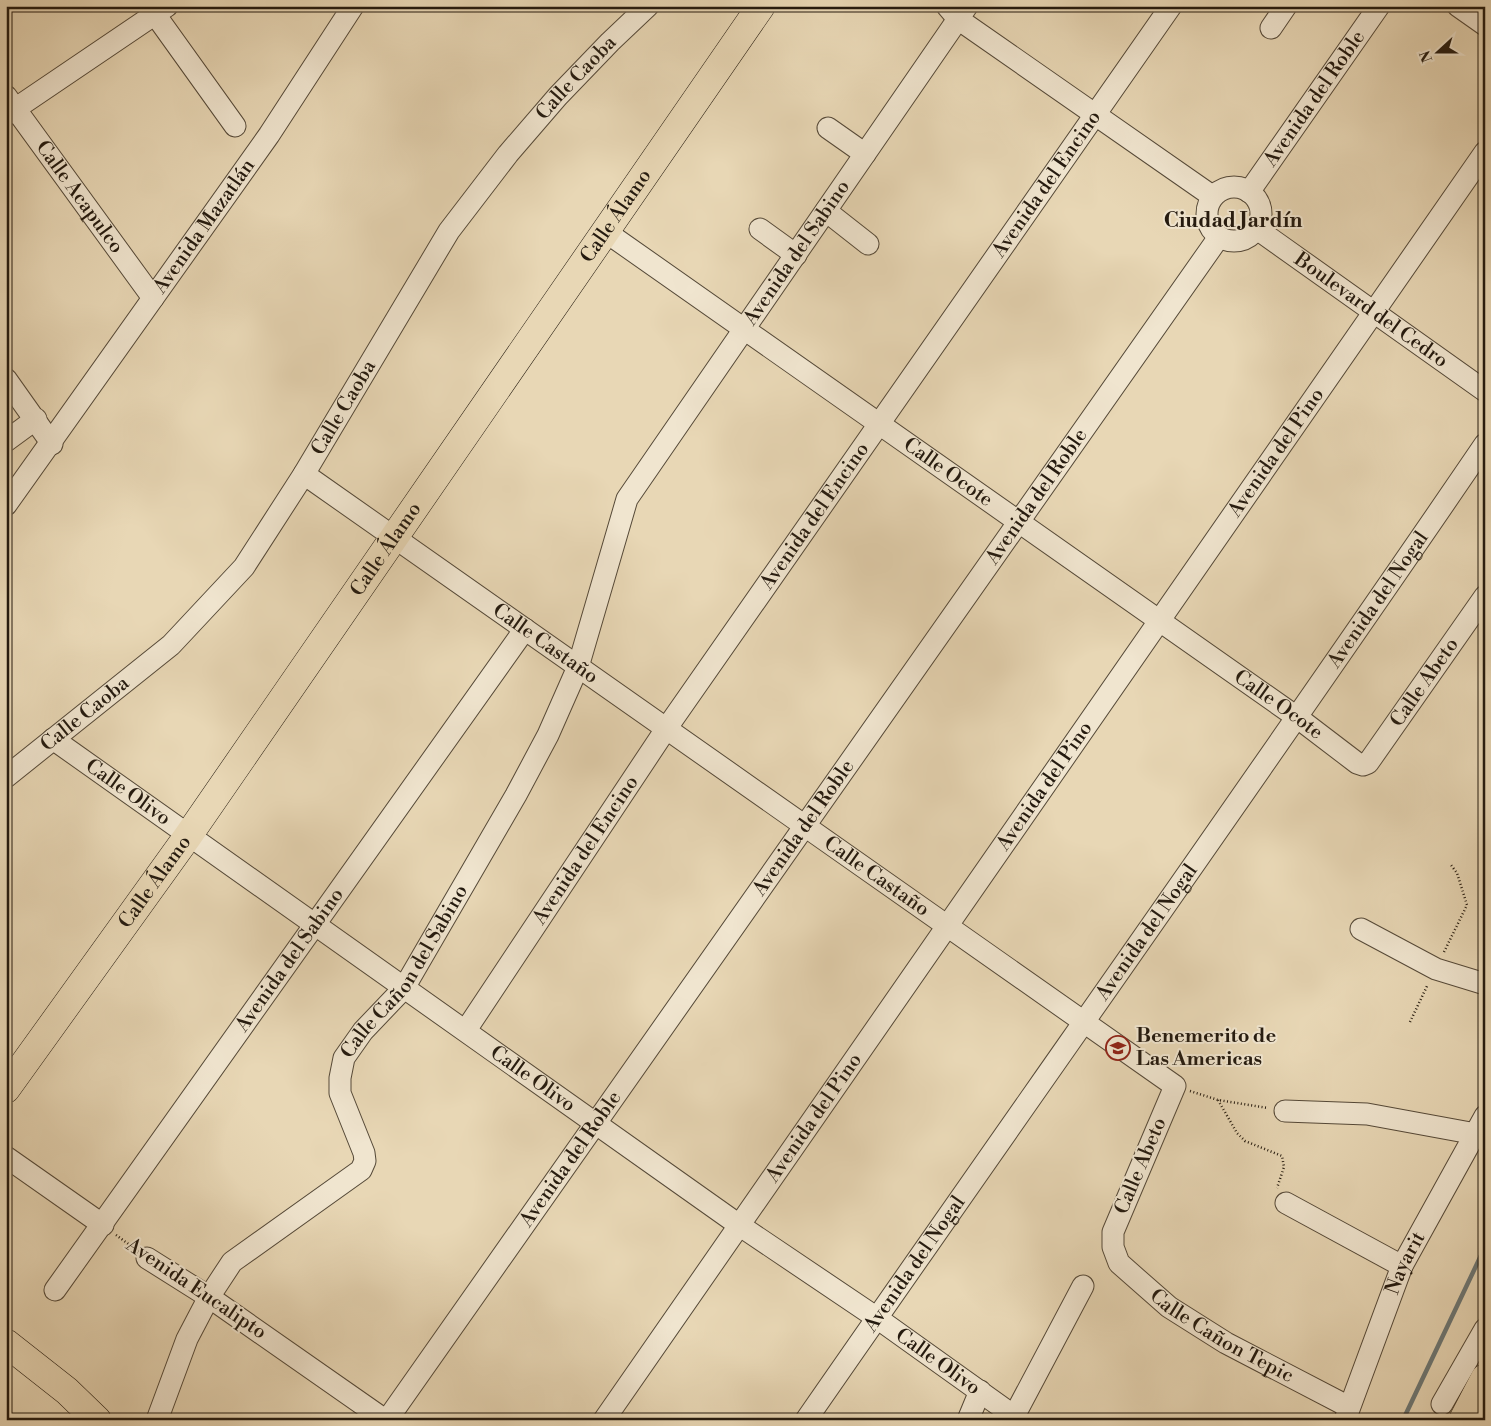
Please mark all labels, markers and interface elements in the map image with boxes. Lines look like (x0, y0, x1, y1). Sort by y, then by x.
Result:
street label: Avenida del Roble (1257, 26, 1371, 172)
north arrow (1414, 28, 1464, 78)
street label: Calle Caoba (530, 30, 622, 125)
text: N (1416, 48, 1437, 65)
street label: Avenida del Encino (986, 106, 1107, 263)
street label: Calle Acapulco (30, 136, 129, 258)
street label: Avenida Mazatlán (147, 154, 261, 299)
street label: Calle Álamo (575, 164, 657, 268)
street label: Avenida del Sabino (737, 175, 856, 331)
district label: Ciudad Jardín (1164, 208, 1302, 234)
street label: Boulevard del Cedro (1288, 246, 1453, 373)
street label: Calle Caoba (306, 355, 382, 460)
street label: Avenida del Pino (1222, 383, 1330, 523)
street label: Avenida del Roble (979, 424, 1093, 570)
street label: Calle Ocote (898, 432, 998, 512)
street label: Avenida del Encino (754, 438, 875, 595)
street label: Calle Álamo (345, 498, 427, 601)
street label: Avenida del Nogal (1322, 527, 1434, 674)
street label: Calle Castaño (488, 598, 603, 689)
street label: Calle Abeto (1385, 633, 1464, 732)
street label: Calle Ocote (1229, 664, 1328, 745)
street label: Calle Caoba (35, 670, 135, 757)
street label: Avenida del Pino (990, 717, 1098, 856)
street label: Calle Olivo (81, 753, 176, 831)
street label: Avenida del Roble (747, 755, 860, 901)
street label: Avenida del Encino (526, 771, 644, 930)
street label: Calle Álamo (113, 831, 197, 933)
street label: Calle Castaño (819, 831, 934, 922)
street label: Avenida del Nogal (1090, 859, 1203, 1006)
street label: Calle Cañon del Sabino (335, 880, 474, 1063)
street label: Avenida del Sabino (229, 883, 349, 1038)
place label: Benemerito de Las Americas (1136, 1024, 1276, 1072)
school or university icon: Benemerito de Las Americas (1105, 1035, 1131, 1061)
street label: Calle Olivo (485, 1040, 580, 1118)
street label: Avenida del Pino (760, 1048, 868, 1188)
street label: Avenida del Roble (514, 1086, 627, 1233)
street label: Calle Abeto (1109, 1114, 1173, 1218)
street label: Avenida del Nogal (858, 1191, 971, 1338)
street label: Nayarit (1380, 1227, 1431, 1298)
street label: Avenida Eucalipto (120, 1232, 271, 1345)
street label: Calle Cañon Tepic (1144, 1283, 1298, 1389)
street label: Calle Olivo (890, 1323, 985, 1400)

